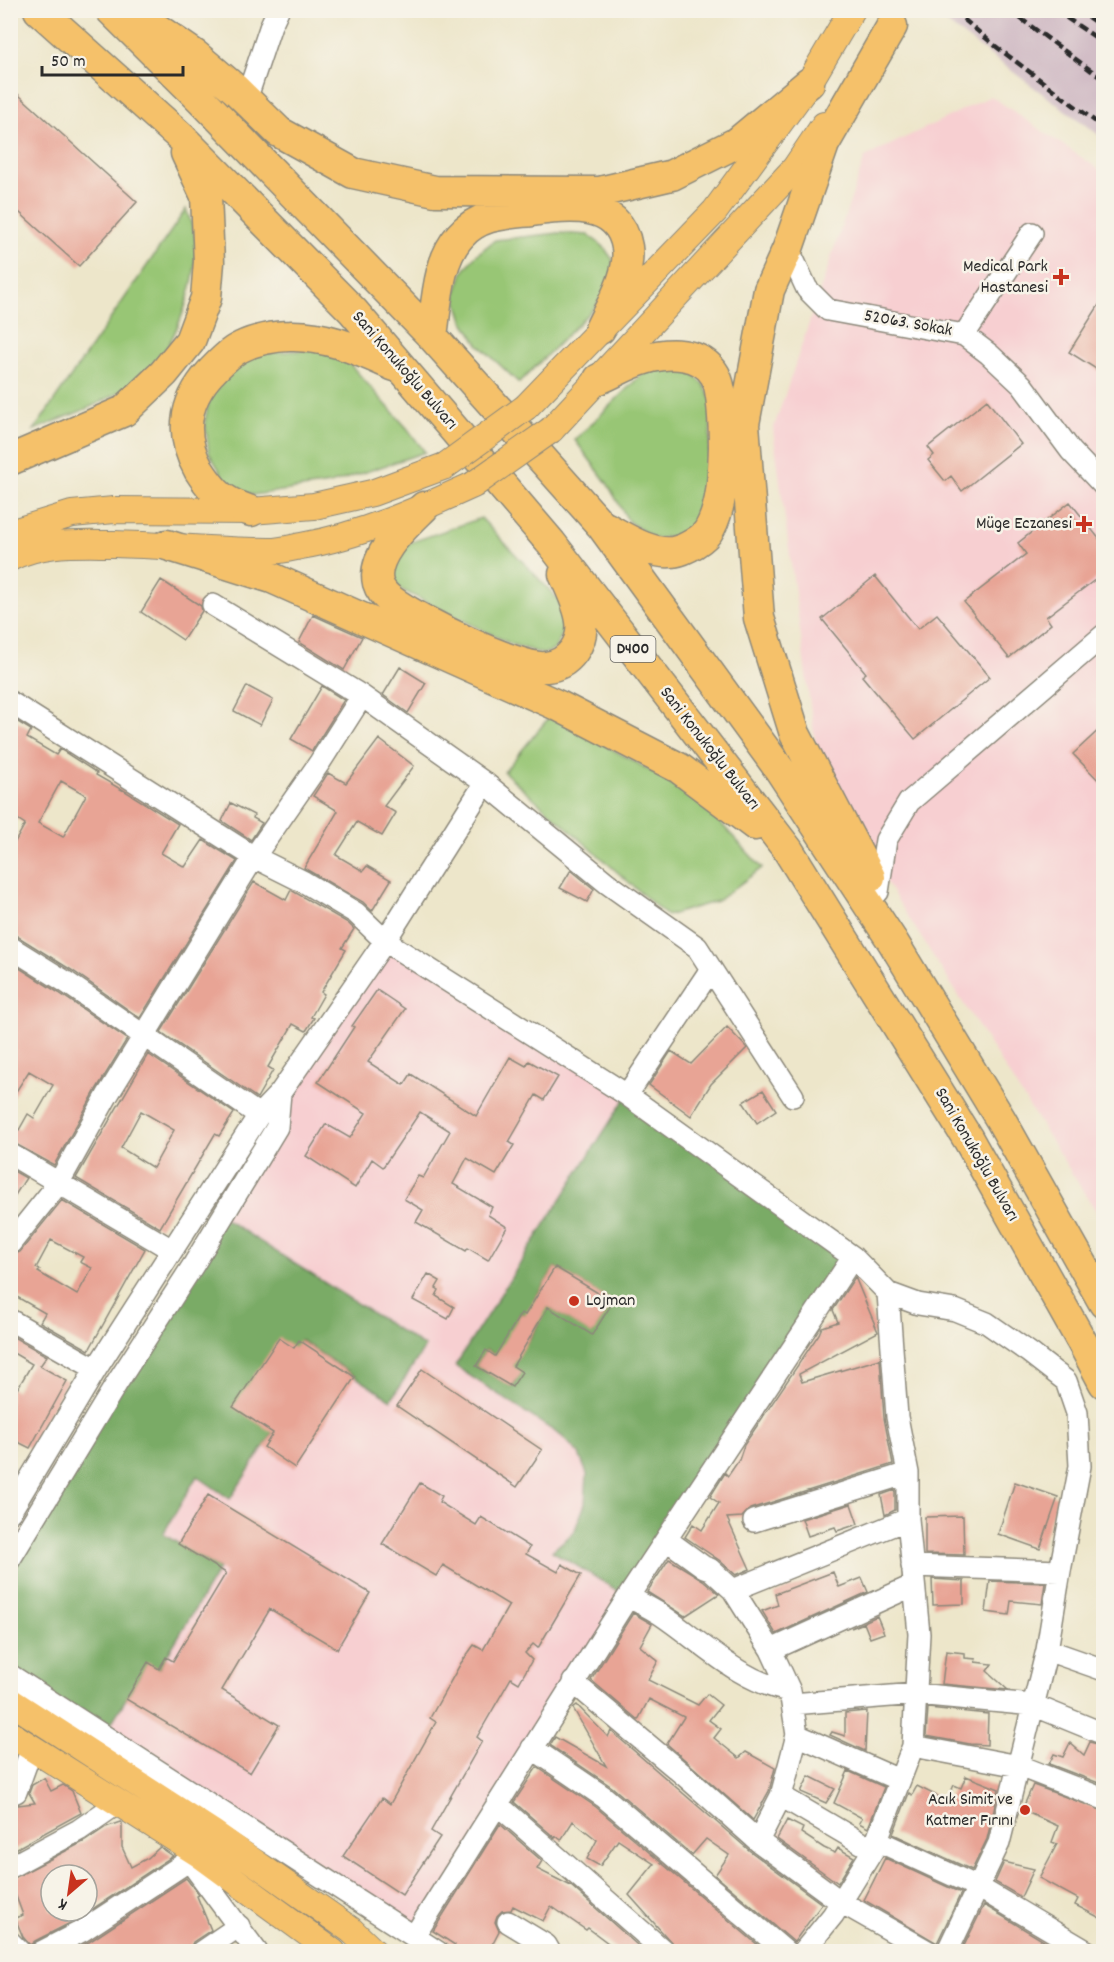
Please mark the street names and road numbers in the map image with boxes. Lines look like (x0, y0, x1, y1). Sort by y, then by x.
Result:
street label: 52063. Sokak (862, 304, 954, 344)
street label: Sani Konukoğlu Bulvarı (345, 306, 463, 436)
road number: D400 (610, 636, 656, 662)
street label: Sani Konukoğlu Bulvarı (653, 682, 765, 816)
street label: Sani Konukoğlu Bulvarı (928, 1084, 1024, 1226)

